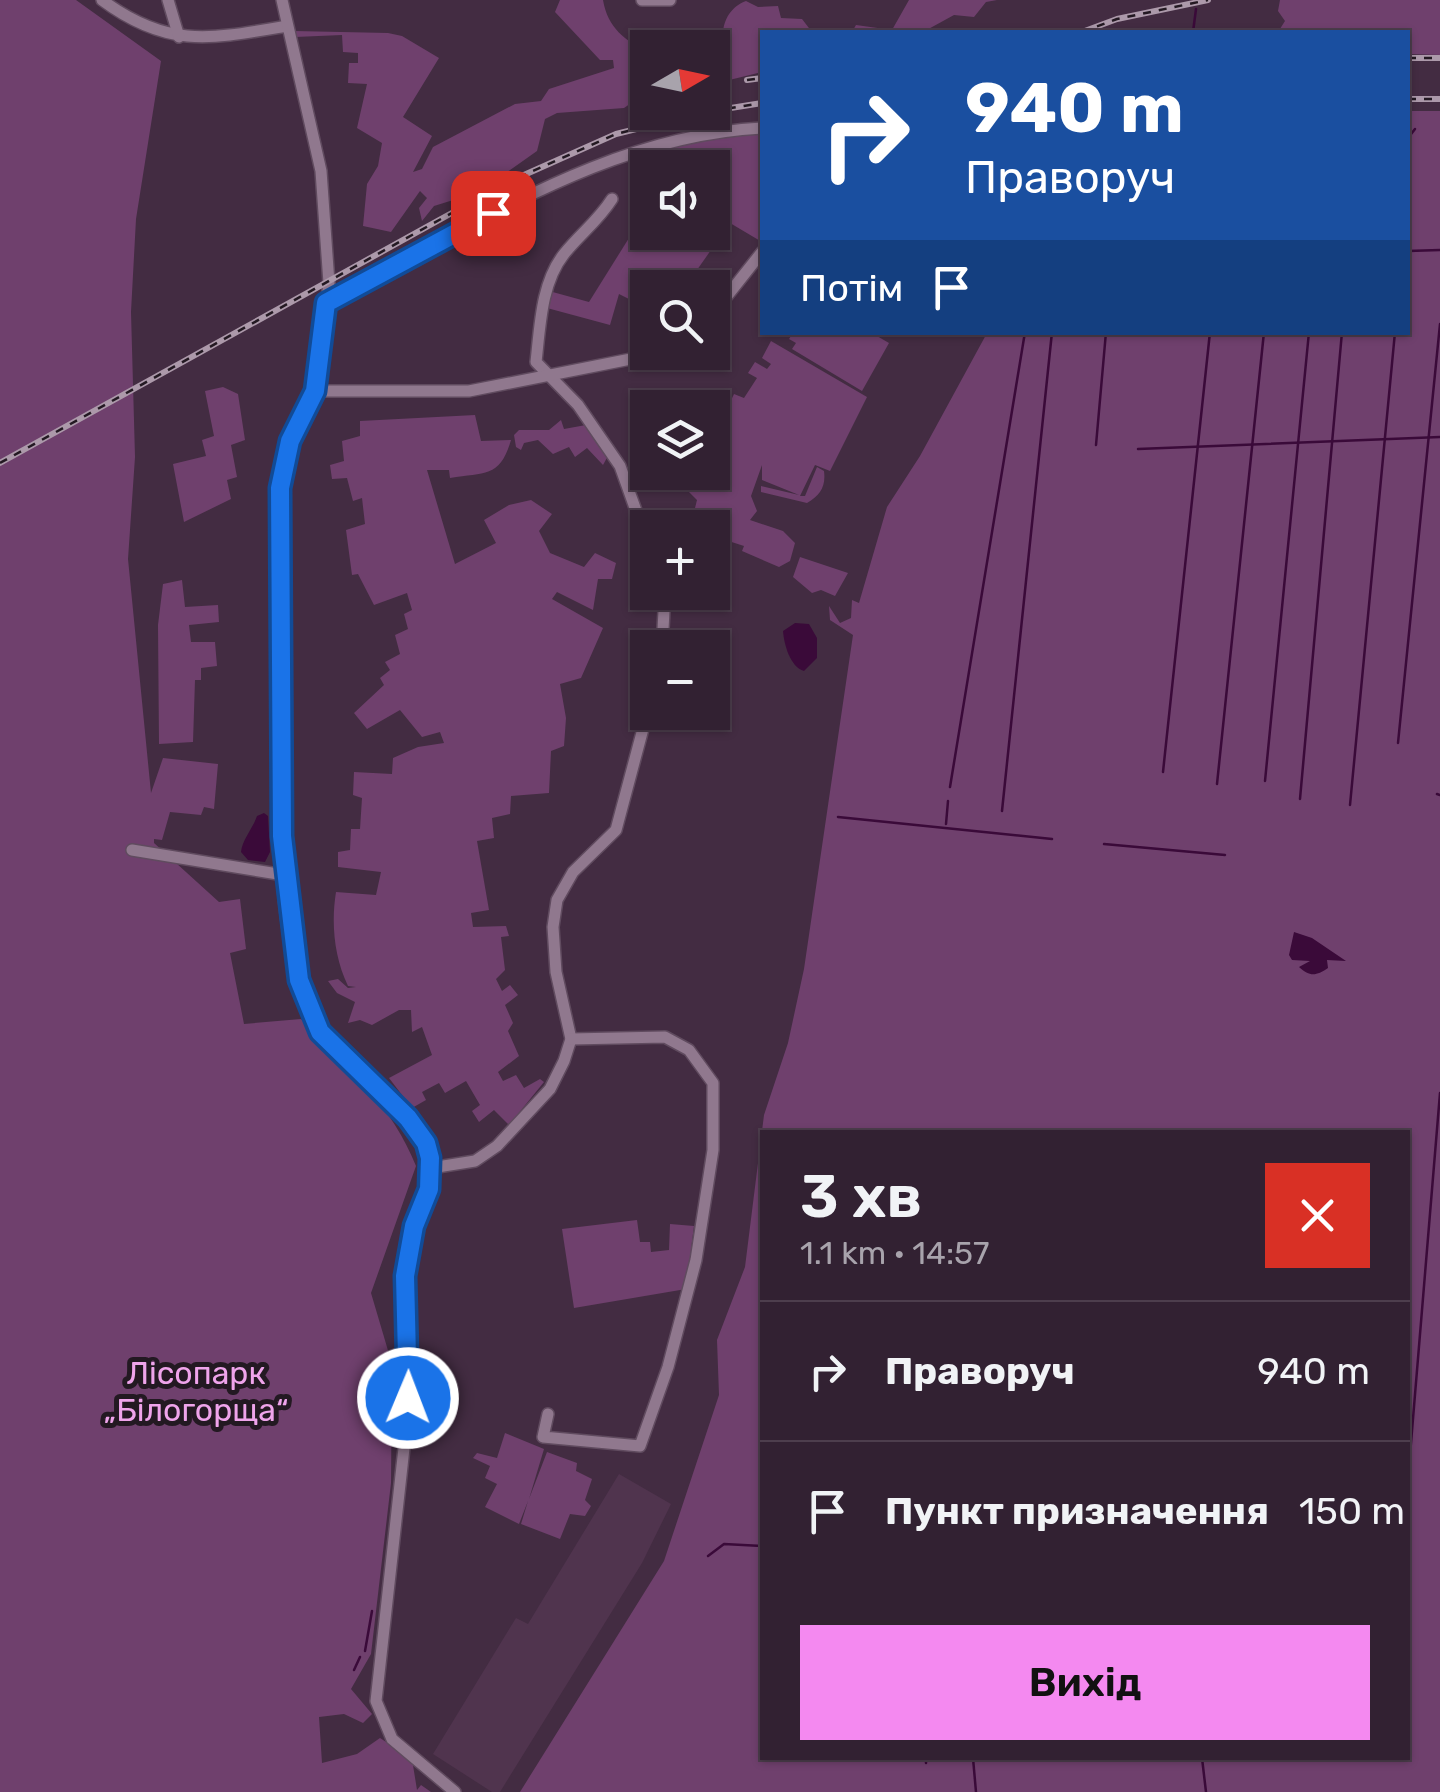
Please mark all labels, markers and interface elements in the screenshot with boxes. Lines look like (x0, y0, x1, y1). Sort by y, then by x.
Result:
north arrow (630, 30, 730, 130)
map controls (630, 30, 730, 730)
text: 940 m (965, 67, 1184, 150)
icon: right (800, 70, 930, 200)
button: sound (630, 150, 730, 250)
text: Праворуч (965, 151, 1175, 204)
pin (451, 171, 536, 256)
icon: arrive (466, 186, 521, 241)
icon: arrive (924, 260, 979, 315)
text: Потім (800, 265, 904, 311)
button: search (630, 270, 730, 370)
button: layers (630, 390, 730, 490)
button: + (630, 510, 730, 610)
button: − (630, 630, 730, 730)
text: 3 хв (800, 1161, 922, 1232)
button: close (1265, 1163, 1370, 1268)
text: 1.1 km · 14:57 (800, 1234, 990, 1272)
icon: right (800, 1344, 855, 1399)
position arrow (356, 1346, 460, 1450)
text: Праворуч (885, 1348, 1075, 1394)
text: 940 m (1257, 1348, 1370, 1394)
park label: Лісопарк „Білогорща“ (103, 1354, 289, 1429)
icon: arrive (800, 1484, 855, 1539)
text: Пункт призначення (885, 1488, 1269, 1534)
text: 150 m (1299, 1488, 1405, 1534)
button: Вихід (800, 1625, 1370, 1740)

